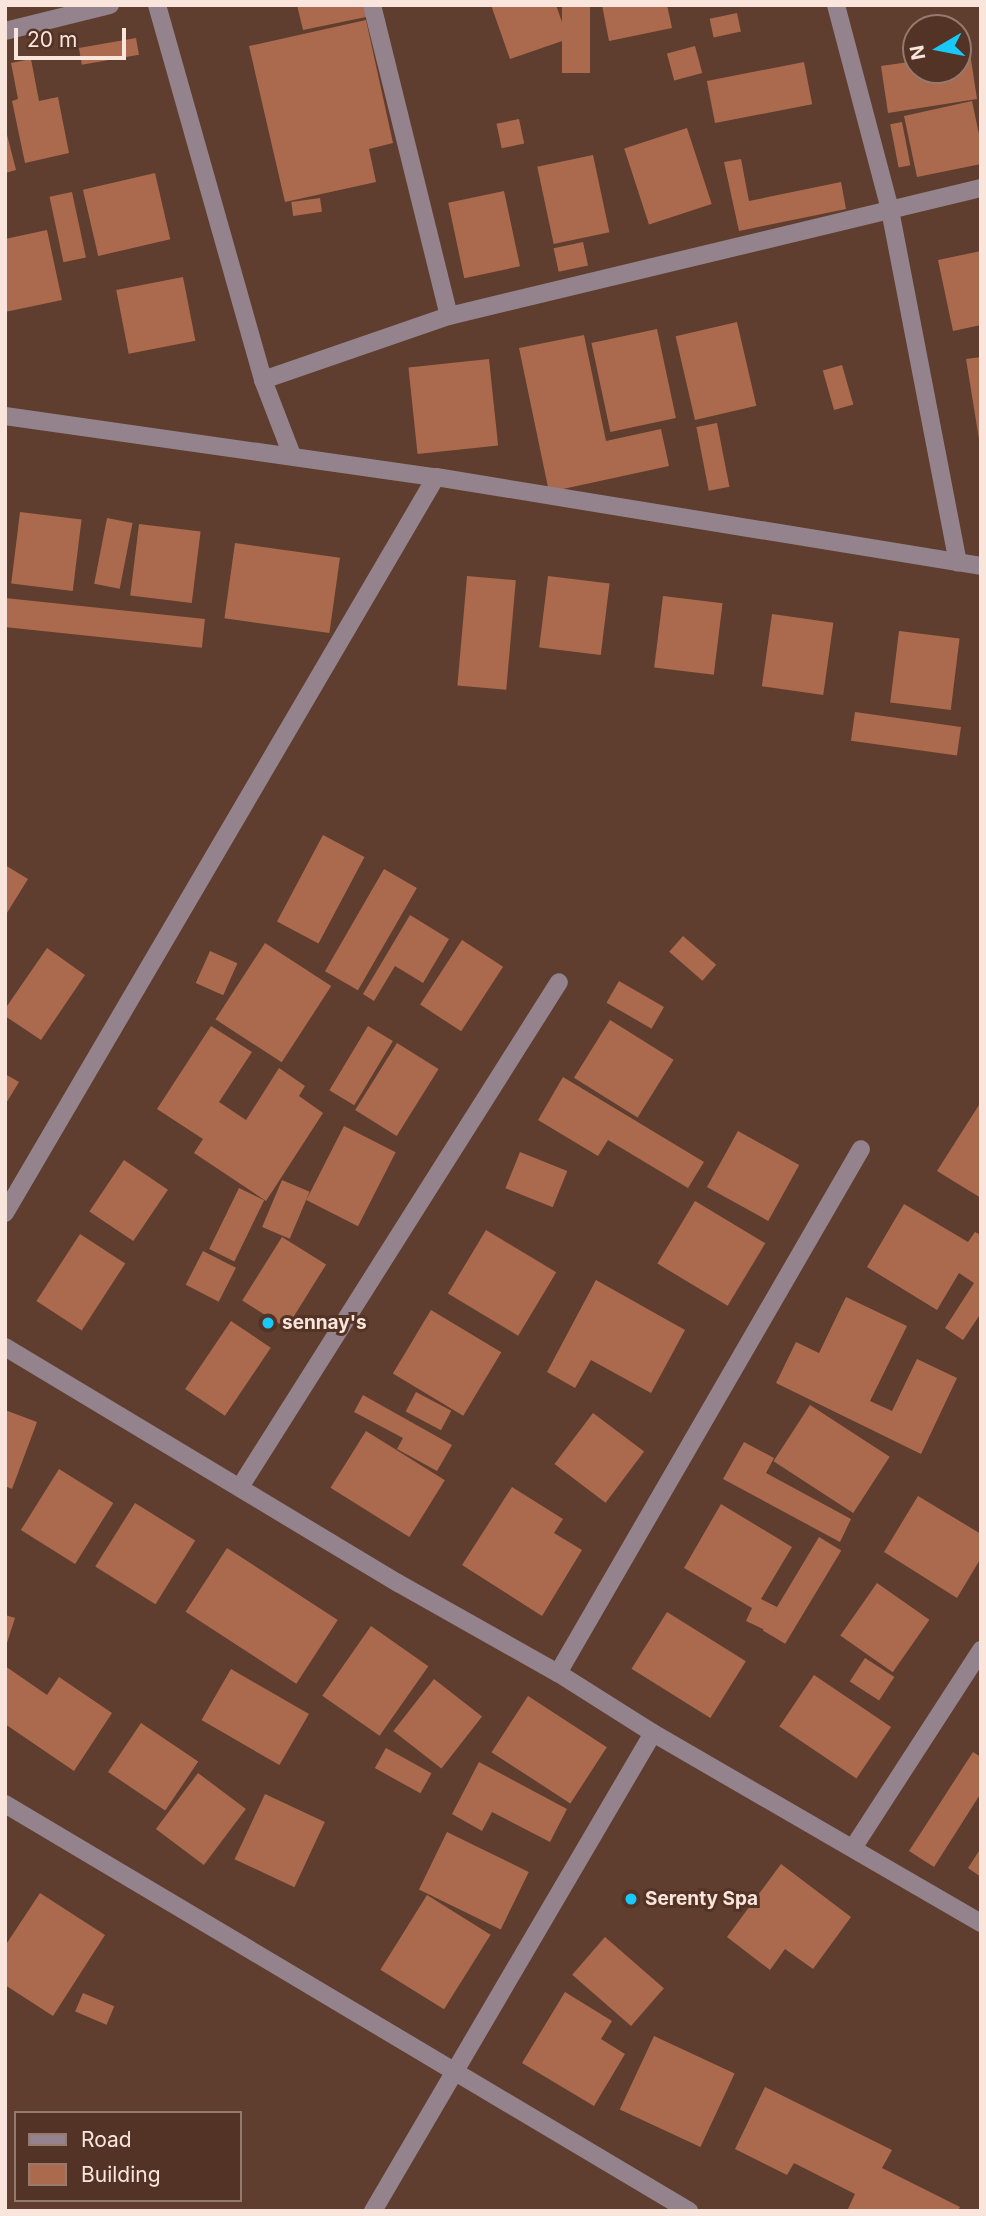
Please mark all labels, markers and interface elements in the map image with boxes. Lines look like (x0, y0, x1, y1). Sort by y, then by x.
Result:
scale bar (18, 14, 130, 58)
north arrow (902, 14, 972, 84)
text: 20 m (27, 27, 77, 52)
text: N (905, 43, 930, 62)
place label: sennay's (282, 1312, 367, 1334)
marker: sennay's (260, 1315, 276, 1331)
place label: Serenty Spa (645, 1888, 758, 1910)
marker: Serenty Spa (623, 1891, 639, 1907)
legend (14, 2111, 242, 2202)
text: Road (81, 2127, 132, 2152)
text: Building (81, 2162, 161, 2187)

